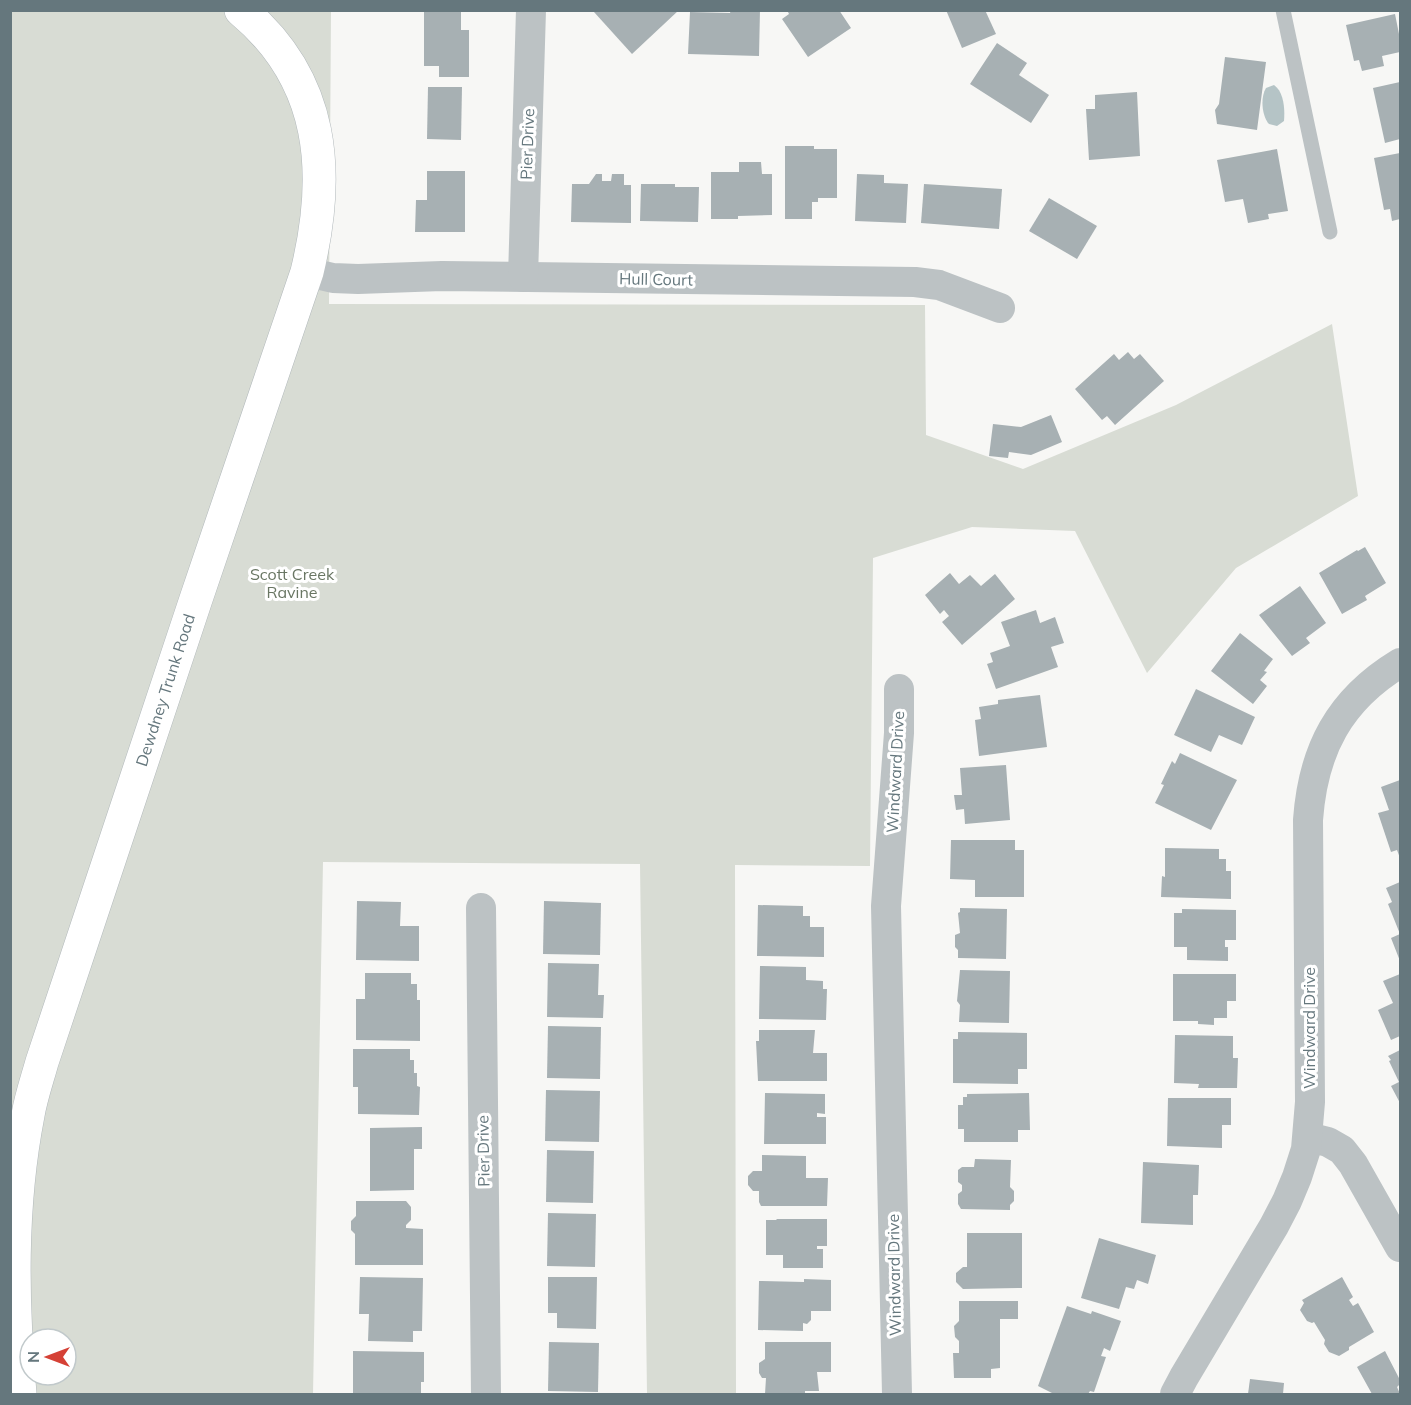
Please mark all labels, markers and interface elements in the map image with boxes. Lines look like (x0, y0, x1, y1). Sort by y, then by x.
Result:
street label: Pier Drive (516, 108, 538, 180)
street label: Hull Court (619, 268, 693, 290)
park label: Scott Creek Ravine (250, 564, 335, 602)
street label: Dewdney Trunk Road (131, 611, 199, 769)
street label: Windward Drive (882, 711, 908, 833)
street label: Windward Drive (1299, 967, 1319, 1089)
street label: Pier Drive (472, 1115, 494, 1187)
street label: Windward Drive (883, 1214, 905, 1336)
north arrow (18, 1327, 78, 1387)
text: N (23, 1351, 43, 1363)

